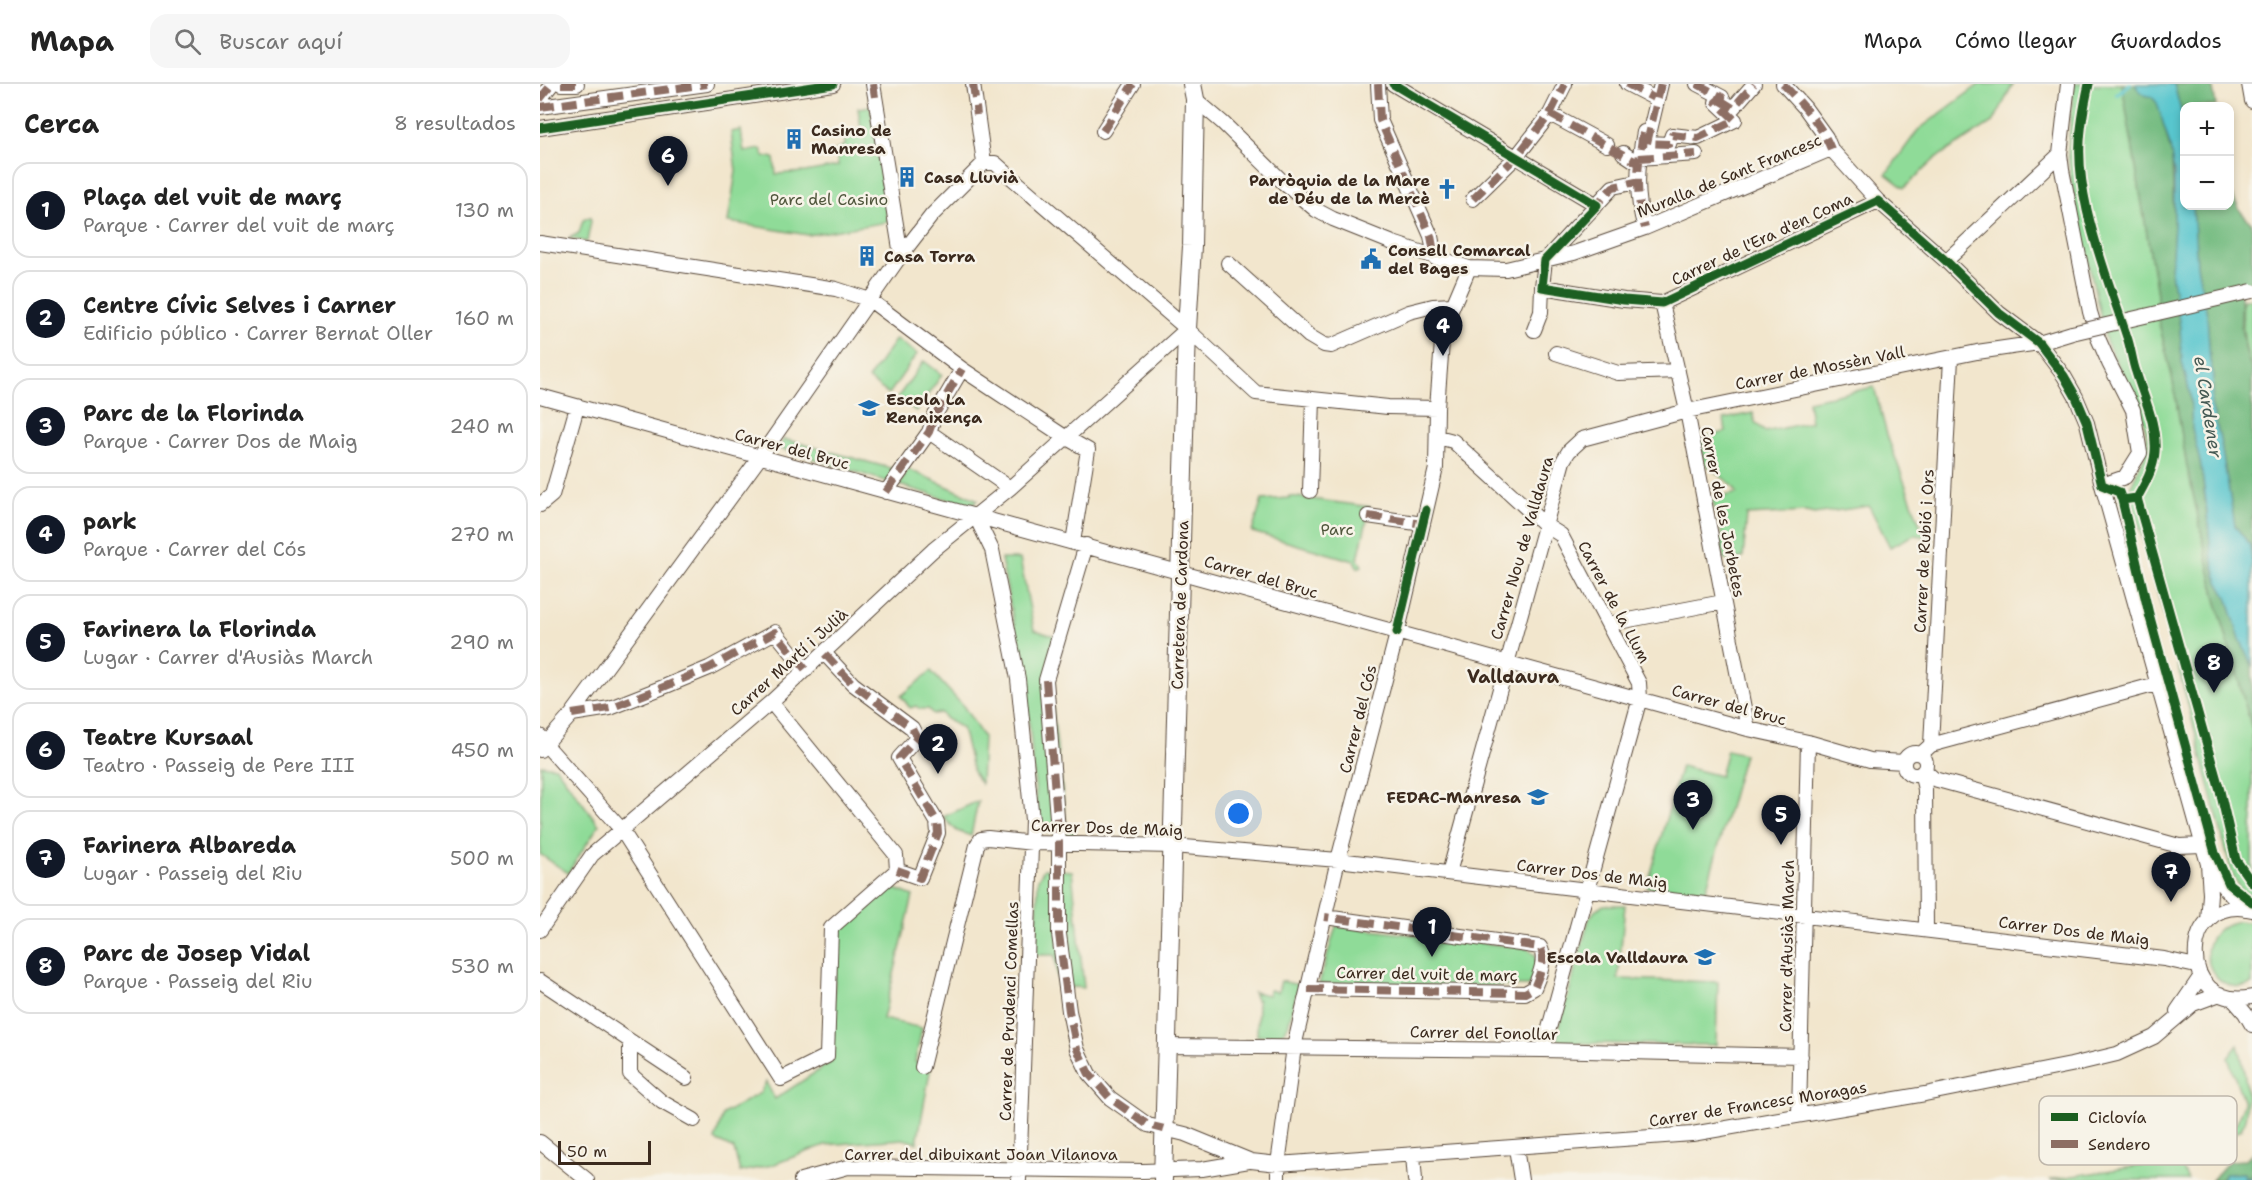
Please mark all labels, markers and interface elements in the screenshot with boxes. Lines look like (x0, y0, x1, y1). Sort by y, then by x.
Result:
search box (150, 14, 570, 68)
text: Mapa (30, 22, 114, 60)
icon: search (171, 25, 204, 58)
text: Buscar aquí (219, 27, 342, 56)
text: Mapa (1864, 27, 1922, 55)
text: Cómo llegar (1955, 27, 2077, 55)
text: Guardados (2110, 27, 2222, 55)
map controls (2180, 102, 2234, 210)
button: + (2180, 102, 2234, 156)
text: Cerca (24, 106, 99, 141)
text: 8 resultados (394, 110, 516, 136)
place label: Casino de Manresa (811, 120, 892, 159)
building icon: Casino de Manresa (782, 127, 806, 151)
street label: Muralla de Sant Francesc (1633, 129, 1825, 223)
pin: 6 (648, 136, 688, 186)
button: − (2180, 156, 2234, 210)
building icon: Casa Lluvià (895, 165, 919, 189)
place label: Casa Lluvià (924, 167, 1019, 188)
place label: Parròquia de la Mare de Déu de la Mercè (1249, 170, 1430, 209)
church icon: Parròquia de la Mare de Déu de la Mercè (1435, 177, 1459, 201)
text: Plaça del vuit de març (83, 183, 342, 212)
street label: Carrer de l'Era d'en Coma (1668, 188, 1856, 290)
park label: Parc del Casino (770, 189, 888, 210)
text: 1 (41, 197, 50, 223)
text: 130 m (455, 197, 514, 223)
text: Parque · Carrer del vuit de març (83, 212, 395, 238)
place label: Consell Comarcal del Bages (1388, 240, 1531, 279)
building icon: Casa Torra (855, 244, 879, 268)
place label: Casa Torra (884, 246, 975, 267)
public building icon: Consell Comarcal del Bages (1359, 247, 1383, 271)
text: Centre Cívic Selves i Carner (83, 291, 396, 320)
text: 2 (39, 305, 53, 331)
text: 160 m (455, 305, 514, 331)
pin: 4 (1424, 306, 1462, 356)
text: Edificio público · Carrer Bernat Oller (83, 320, 433, 346)
street label: Carrer de Mossèn Vall (1733, 341, 1907, 395)
water label: el Cardener (2188, 354, 2228, 460)
place label: Escola La Renaixença (886, 389, 982, 428)
school or university icon: Escola La Renaixença (857, 396, 881, 420)
text: Parc de la Florinda (83, 399, 304, 428)
text: 3 (39, 413, 53, 439)
text: 240 m (449, 413, 514, 439)
street label: Carrer del Bruc (732, 424, 852, 474)
street label: Carrer de les Jorbetes (1696, 425, 1750, 599)
text: Parque · Carrer Dos de Maig (83, 428, 358, 454)
street label: Carrer Nou de Valldaura (1486, 454, 1558, 642)
street label: Carrer de Rubió i Ors (1909, 468, 1939, 634)
text: park (83, 507, 137, 536)
park label: Parc (1321, 519, 1353, 540)
street label: Carretera de Cardona (1167, 520, 1193, 690)
text: 4 (39, 521, 53, 547)
text: 270 m (450, 521, 514, 547)
text: Parque · Carrer del Cós (83, 536, 306, 562)
street label: Carrer de la Llum (1573, 537, 1655, 667)
street label: Carrer del Bruc (1202, 551, 1320, 603)
street label: Carrer Martí i Julià (726, 604, 852, 720)
text: Farinera la Florinda (83, 615, 316, 644)
text: 5 (39, 629, 52, 655)
text: 290 m (449, 629, 514, 655)
text: Lugar · Carrer d'Ausiàs March (83, 644, 373, 670)
pin: 8 (2194, 644, 2234, 693)
street label: Carrer del Cós (1334, 663, 1382, 775)
district label: Valldaura (1467, 665, 1560, 689)
street label: Carrer del Bruc (1669, 680, 1789, 730)
text: Teatre Kursaal (83, 723, 253, 752)
pin: 2 (918, 724, 958, 774)
text: 6 (39, 737, 53, 763)
text: 450 m (450, 737, 514, 763)
text: Teatro · Passeig de Pere III (83, 752, 354, 778)
pin: 3 (1674, 780, 1712, 830)
school or university icon: FEDAC-Manresa (1526, 785, 1550, 809)
place label: FEDAC-Manresa (1386, 787, 1521, 808)
pin: 5 (1762, 796, 1800, 845)
your location (1224, 799, 1253, 828)
street label: Carrer Dos de Maig (1031, 815, 1183, 841)
text: Farinera Albareda (83, 831, 296, 860)
text: 7 (39, 845, 53, 871)
text: 500 m (450, 845, 514, 871)
pin: 7 (2152, 852, 2190, 902)
street label: Carrer Dos de Maig (1515, 854, 1669, 894)
text: Lugar · Passeig del Riu (83, 860, 303, 886)
street label: Carrer d'Ausiàs March (1775, 860, 1799, 1032)
street label: Carrer de Prudenci Comellas (995, 901, 1023, 1121)
pin: 1 (1412, 908, 1452, 957)
street label: Carrer Dos de Maig (1997, 911, 2151, 951)
text: Parc de Josep Vidal (83, 939, 310, 968)
school or university icon: Escola Valldaura (1693, 945, 1717, 969)
place label: Escola Valldaura (1546, 947, 1688, 968)
text: 8 (39, 953, 53, 979)
text: 530 m (451, 953, 514, 979)
street label: Carrer del vuit de març (1336, 962, 1518, 986)
text: Parque · Passeig del Riu (83, 968, 312, 994)
street label: Carrer del Fonollar (1410, 1021, 1558, 1045)
street label: Carrer de Francesc Moragas (1648, 1076, 1868, 1132)
legend (2039, 1096, 2237, 1165)
text: Ciclovía (2088, 1107, 2147, 1128)
text: Sendero (2088, 1134, 2150, 1155)
scale bar (558, 1138, 651, 1166)
text: 50 m (567, 1141, 607, 1162)
street label: Carrer del dibuixant Joan Vilanova (844, 1144, 1118, 1165)

